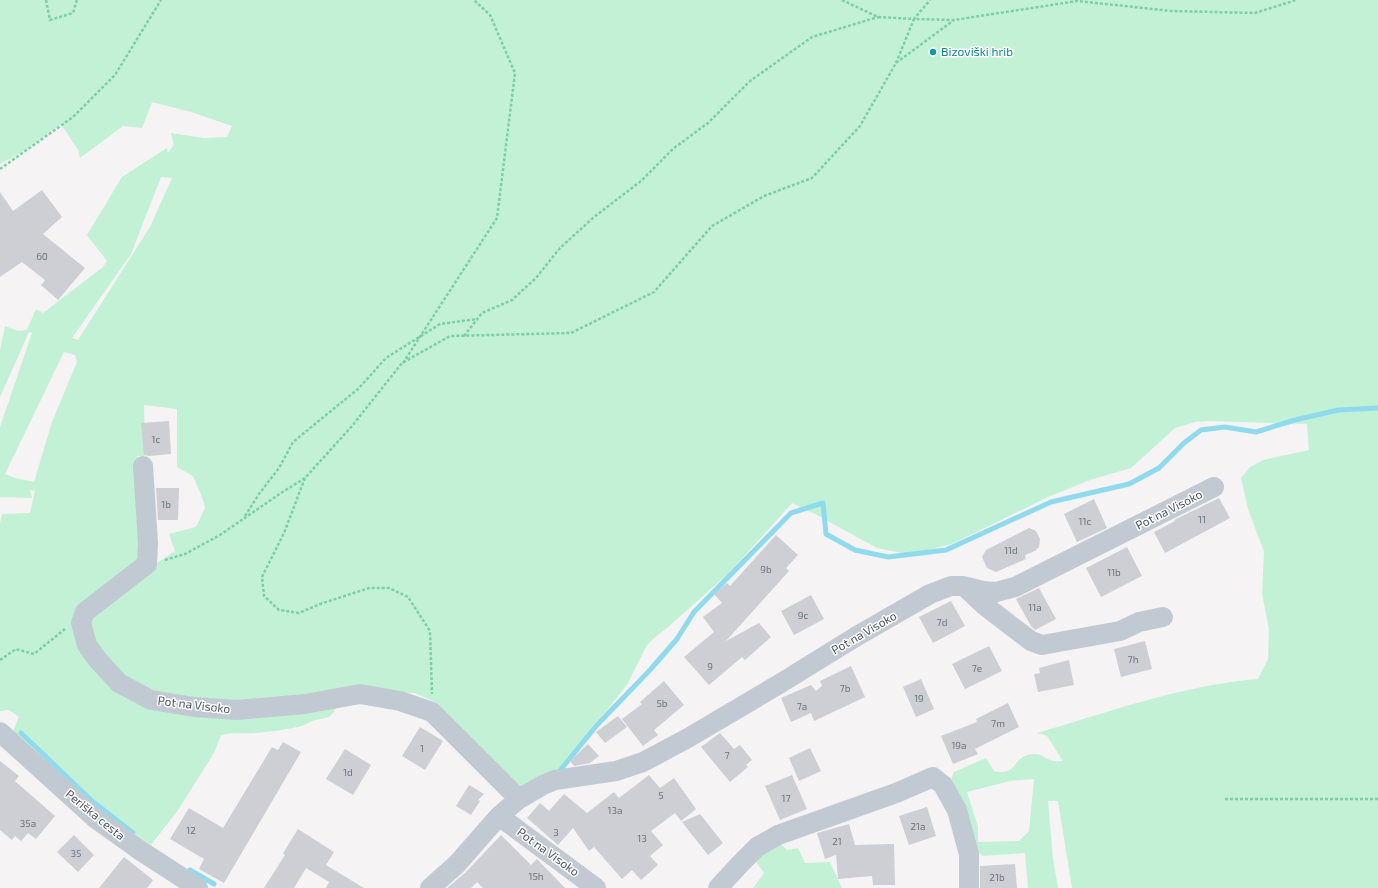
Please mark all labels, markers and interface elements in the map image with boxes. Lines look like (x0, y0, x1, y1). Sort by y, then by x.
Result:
place label: Bizoviški hrib (941, 44, 1013, 58)
marker: Bizoviški hrib (928, 47, 938, 57)
house number: 60 (36, 250, 48, 262)
house number: 1c (152, 433, 161, 445)
street label: Pot na Visoko (1133, 486, 1204, 532)
house number: 1b (161, 498, 171, 510)
house number: 11 (1198, 513, 1206, 525)
house number: 11c (1079, 515, 1092, 527)
house number: 11d (1004, 544, 1018, 556)
house number: 9b (760, 563, 772, 575)
house number: 11b (1107, 566, 1121, 578)
house number: 11a (1028, 601, 1042, 613)
street label: Pot na Visoko (828, 608, 899, 656)
house number: 9c (798, 609, 808, 621)
house number: 7d (937, 616, 947, 628)
house number: 7h (1128, 653, 1139, 665)
house number: 9 (707, 660, 713, 672)
house number: 7e (972, 662, 982, 674)
house number: 7b (840, 682, 851, 694)
house number: 19 (914, 692, 924, 704)
street label: Pot na Visoko (157, 693, 231, 715)
house number: 5b (656, 697, 668, 709)
house number: 7a (797, 700, 807, 712)
house number: 7m (991, 717, 1005, 729)
house number: 19a (951, 739, 967, 751)
house number: 1 (420, 742, 424, 754)
house number: 7 (724, 749, 730, 761)
house number: 1d (343, 766, 353, 778)
street label: Periška cesta (63, 786, 128, 842)
house number: 5 (658, 789, 664, 801)
house number: 17 (781, 792, 791, 804)
house number: 13a (607, 804, 623, 816)
house number: 35a (20, 817, 36, 829)
house number: 21a (910, 820, 926, 832)
house number: 12 (186, 824, 196, 836)
street label: Pot na Visoko (515, 824, 582, 878)
house number: 3 (553, 826, 559, 838)
house number: 13 (637, 832, 647, 844)
house number: 21 (832, 835, 842, 847)
house number: 35 (71, 847, 81, 859)
house number: 15h (528, 870, 544, 882)
house number: 21b (989, 871, 1005, 883)

